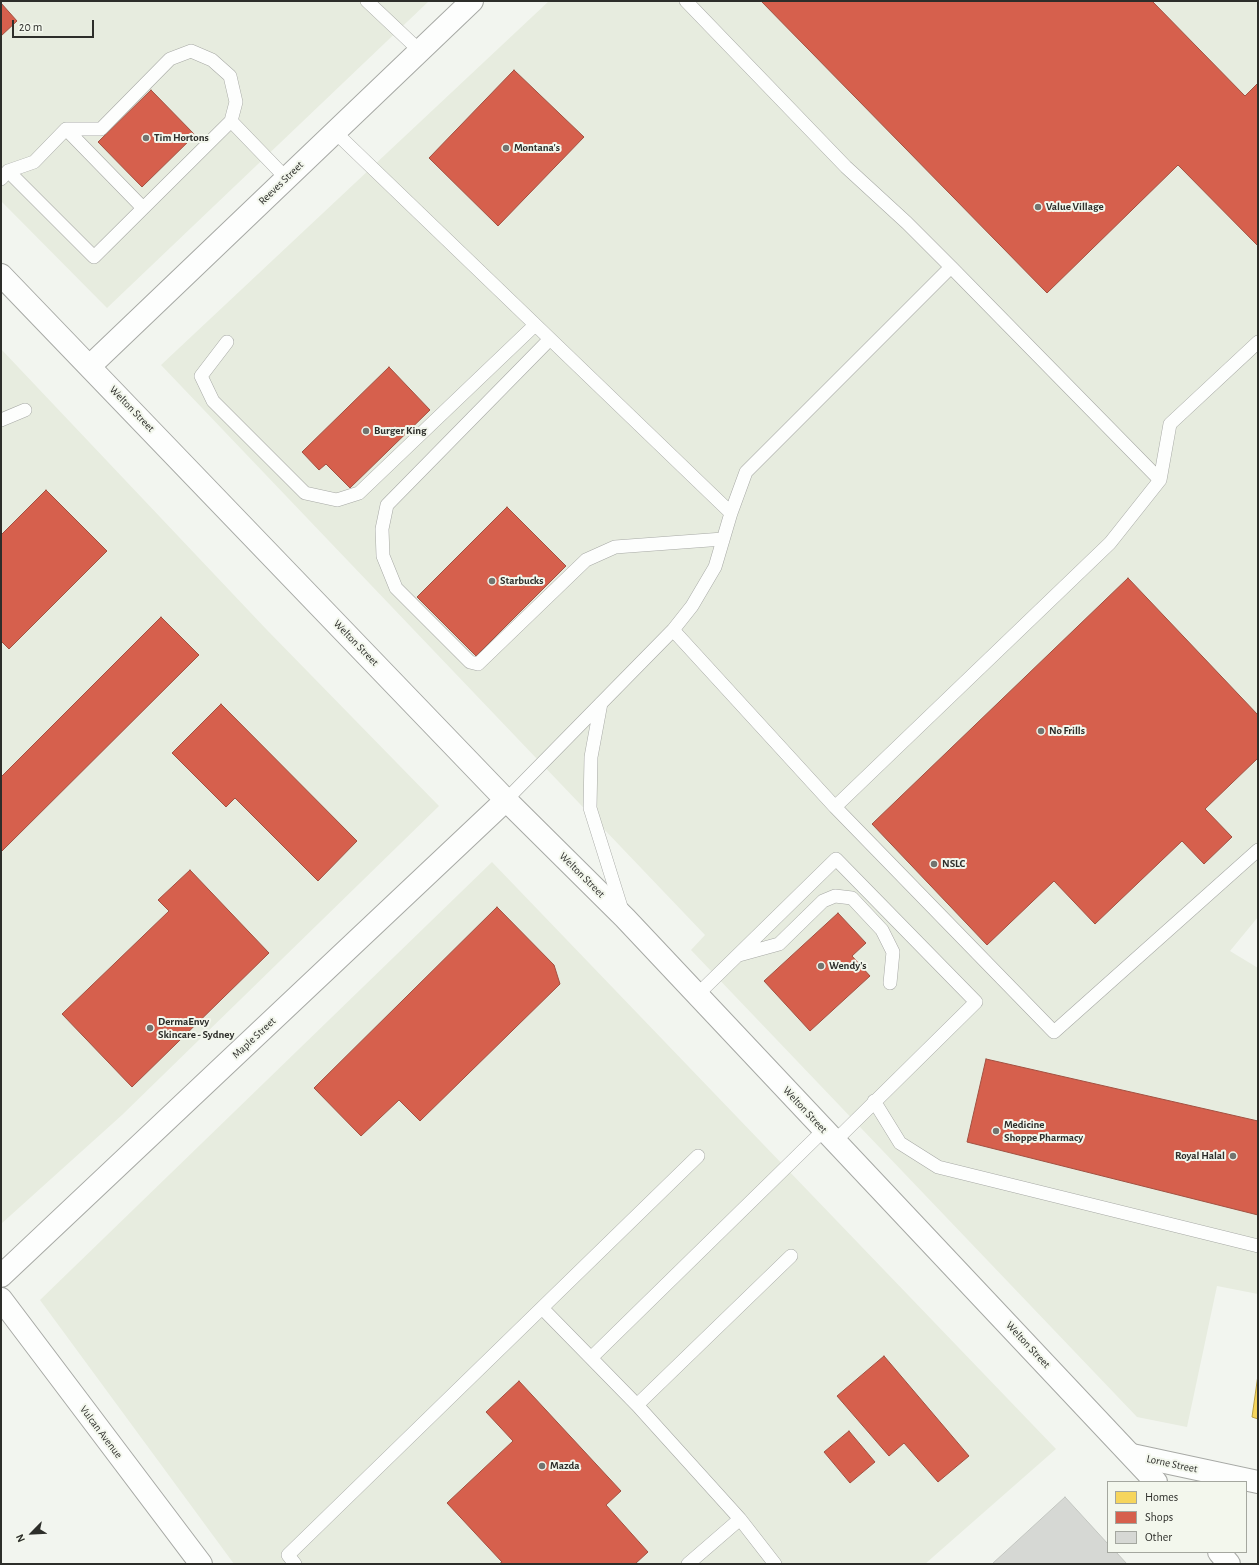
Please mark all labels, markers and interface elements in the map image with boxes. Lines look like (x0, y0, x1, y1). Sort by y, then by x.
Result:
scale bar (14, 12, 96, 38)
text: 20 m (19, 21, 42, 33)
place label: Tim Hortons (154, 131, 209, 145)
marker: Tim Hortons (141, 133, 151, 143)
place label: Montana's (514, 141, 560, 155)
marker: Montana's (501, 143, 511, 153)
street label: Reeves Street (256, 158, 306, 208)
place label: Value Village (1046, 200, 1104, 214)
marker: Value Village (1033, 202, 1043, 212)
street label: Welton Street (107, 383, 157, 435)
place label: Burger King (374, 424, 427, 438)
marker: Burger King (361, 426, 371, 436)
place label: Starbucks (500, 574, 544, 588)
marker: Starbucks (487, 576, 497, 586)
street label: Welton Street (331, 617, 381, 669)
place label: No Frills (1049, 724, 1085, 738)
marker: No Frills (1036, 726, 1046, 736)
street label: Welton Street (556, 849, 608, 901)
place label: NSLC (942, 857, 965, 871)
marker: NSLC (929, 859, 939, 869)
place label: Wendy's (829, 959, 867, 973)
marker: Wendy's (816, 961, 826, 971)
place label: DermaEnvy Skincare - Sydney (158, 1015, 234, 1041)
street label: Maple Street (229, 1015, 279, 1061)
marker: DermaEnvy Skincare - Sydney (145, 1023, 155, 1033)
street label: Welton Street (780, 1084, 830, 1136)
place label: Medicine Shoppe Pharmacy (1004, 1118, 1083, 1144)
marker: Medicine Shoppe Pharmacy (991, 1126, 1001, 1136)
place label: Royal Halal (1175, 1149, 1225, 1163)
marker: Royal Halal (1228, 1151, 1238, 1161)
street label: Welton Street (1003, 1319, 1053, 1371)
street label: Vulcan Avenue (77, 1403, 125, 1461)
street label: Lorne Street (1145, 1452, 1199, 1476)
place label: Mazda (550, 1459, 580, 1473)
marker: Mazda (537, 1461, 547, 1471)
legend (1107, 1481, 1247, 1553)
text: Homes (1145, 1491, 1178, 1503)
text: Shops (1145, 1511, 1173, 1523)
north arrow (12, 1513, 52, 1553)
text: Other (1145, 1531, 1172, 1543)
text: N (14, 1532, 27, 1544)

